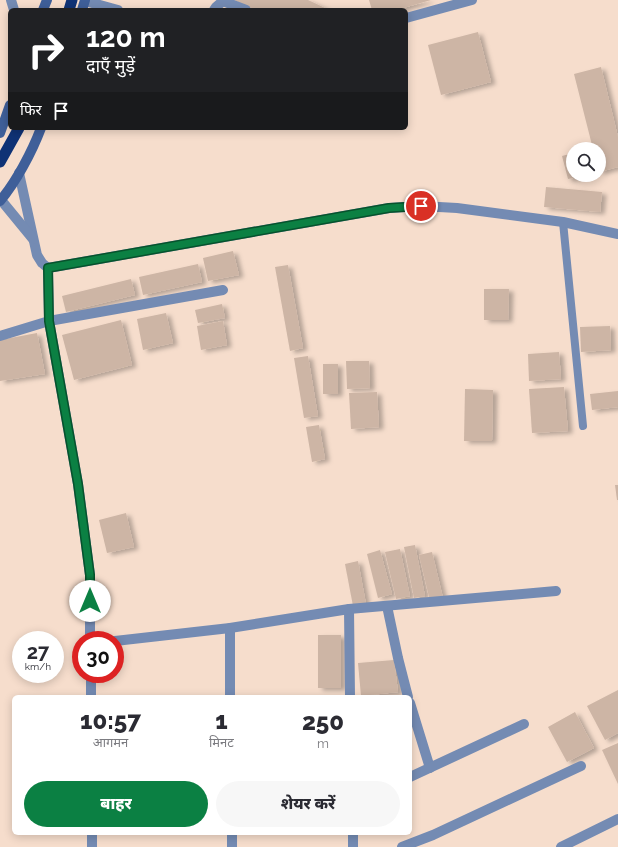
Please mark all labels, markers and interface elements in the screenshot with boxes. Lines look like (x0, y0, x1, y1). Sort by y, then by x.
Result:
text: 120 m (86, 21, 166, 54)
icon: right (20, 24, 72, 76)
text: दाएँ मुड़ें (86, 55, 135, 76)
icon: arrive (50, 100, 72, 122)
text: फिर (20, 101, 42, 119)
map controls (566, 142, 606, 182)
button: search (566, 142, 606, 182)
pin (404, 189, 438, 223)
icon: arrive (410, 195, 432, 217)
position arrow (69, 580, 111, 622)
speed limit sign: 30 (72, 631, 124, 683)
text: 27 (27, 640, 49, 664)
text: km/h (25, 661, 51, 672)
text: 10:57 (80, 706, 141, 735)
text: 1 (215, 706, 228, 735)
text: 250 (302, 707, 344, 736)
text: आगमन (93, 735, 128, 750)
text: मिनट (209, 735, 234, 750)
text: m (317, 736, 329, 751)
button: बाहर (24, 781, 208, 827)
button: शेयर करें (216, 781, 400, 827)

